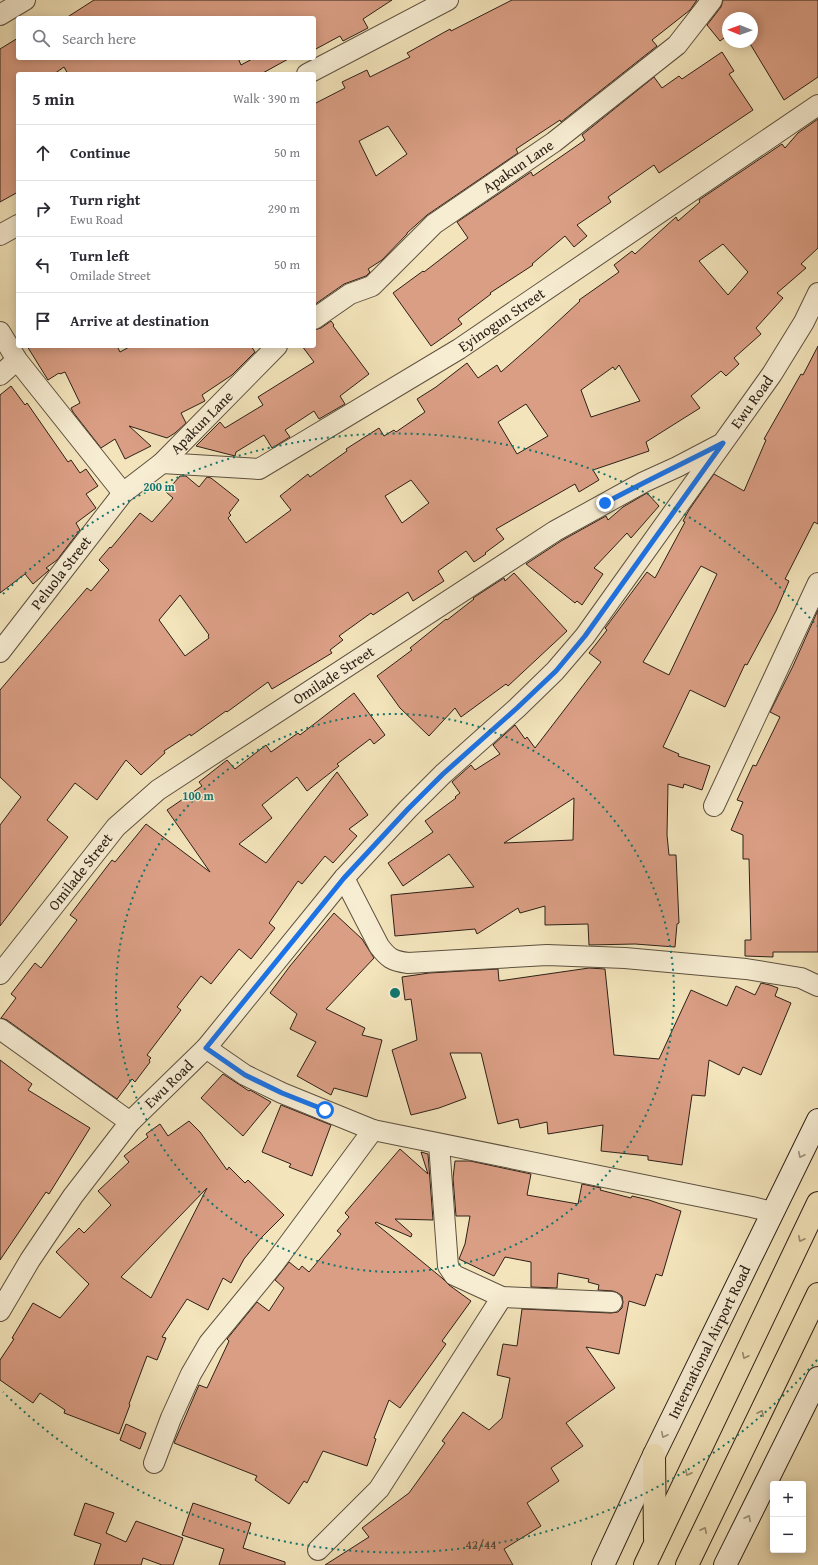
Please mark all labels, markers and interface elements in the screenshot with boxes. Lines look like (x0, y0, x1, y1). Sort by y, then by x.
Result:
north arrow (722, 12, 758, 48)
search box (16, 16, 316, 60)
icon: search (30, 27, 52, 49)
text: Search here (62, 28, 136, 49)
text: 5 min (32, 86, 74, 111)
text: Walk · 390 m (233, 89, 300, 108)
street label: Apakun Lane (478, 134, 558, 198)
icon: ahead (32, 142, 54, 164)
text: Continue (70, 142, 131, 163)
text: 50 m (274, 143, 300, 162)
text: Turn right (70, 189, 141, 210)
icon: right (32, 198, 54, 220)
text: 290 m (268, 199, 300, 218)
text: Ewu Road (70, 210, 123, 229)
text: Turn left (70, 245, 129, 266)
icon: left (32, 254, 54, 276)
text: 50 m (274, 255, 300, 274)
text: Omilade Street (70, 266, 151, 285)
street label: Eyinogun Street (454, 282, 550, 357)
icon: arrive (32, 310, 54, 332)
text: Arrive at destination (70, 310, 209, 331)
street label: Ewu Road (725, 371, 778, 433)
street label: Apakun Lane (165, 386, 238, 459)
text: 200 m (143, 478, 176, 495)
route end (596, 494, 614, 512)
street label: Peluola Street (26, 531, 96, 614)
street label: Omilade Street (289, 640, 379, 709)
text: 100 m (182, 787, 215, 804)
street label: Omilade Street (43, 828, 118, 915)
centre of rings (388, 986, 402, 1000)
street label: Ewu Road (139, 1055, 198, 1113)
route start (316, 1101, 334, 1119)
one-way arrow (798, 1151, 805, 1158)
one-way arrow (798, 1234, 806, 1242)
street label: International Airport Road (662, 1261, 755, 1422)
one-way arrow (742, 1351, 750, 1359)
one-way arrow (756, 1410, 763, 1417)
one-way arrow (661, 1431, 669, 1439)
one-way arrow (686, 1469, 693, 1476)
map controls (770, 1481, 806, 1553)
button: + (770, 1481, 806, 1517)
one-way arrow (744, 1514, 751, 1522)
button: − (770, 1517, 806, 1553)
one-way arrow (699, 1527, 707, 1534)
house number: 42/44 (465, 1535, 497, 1554)

